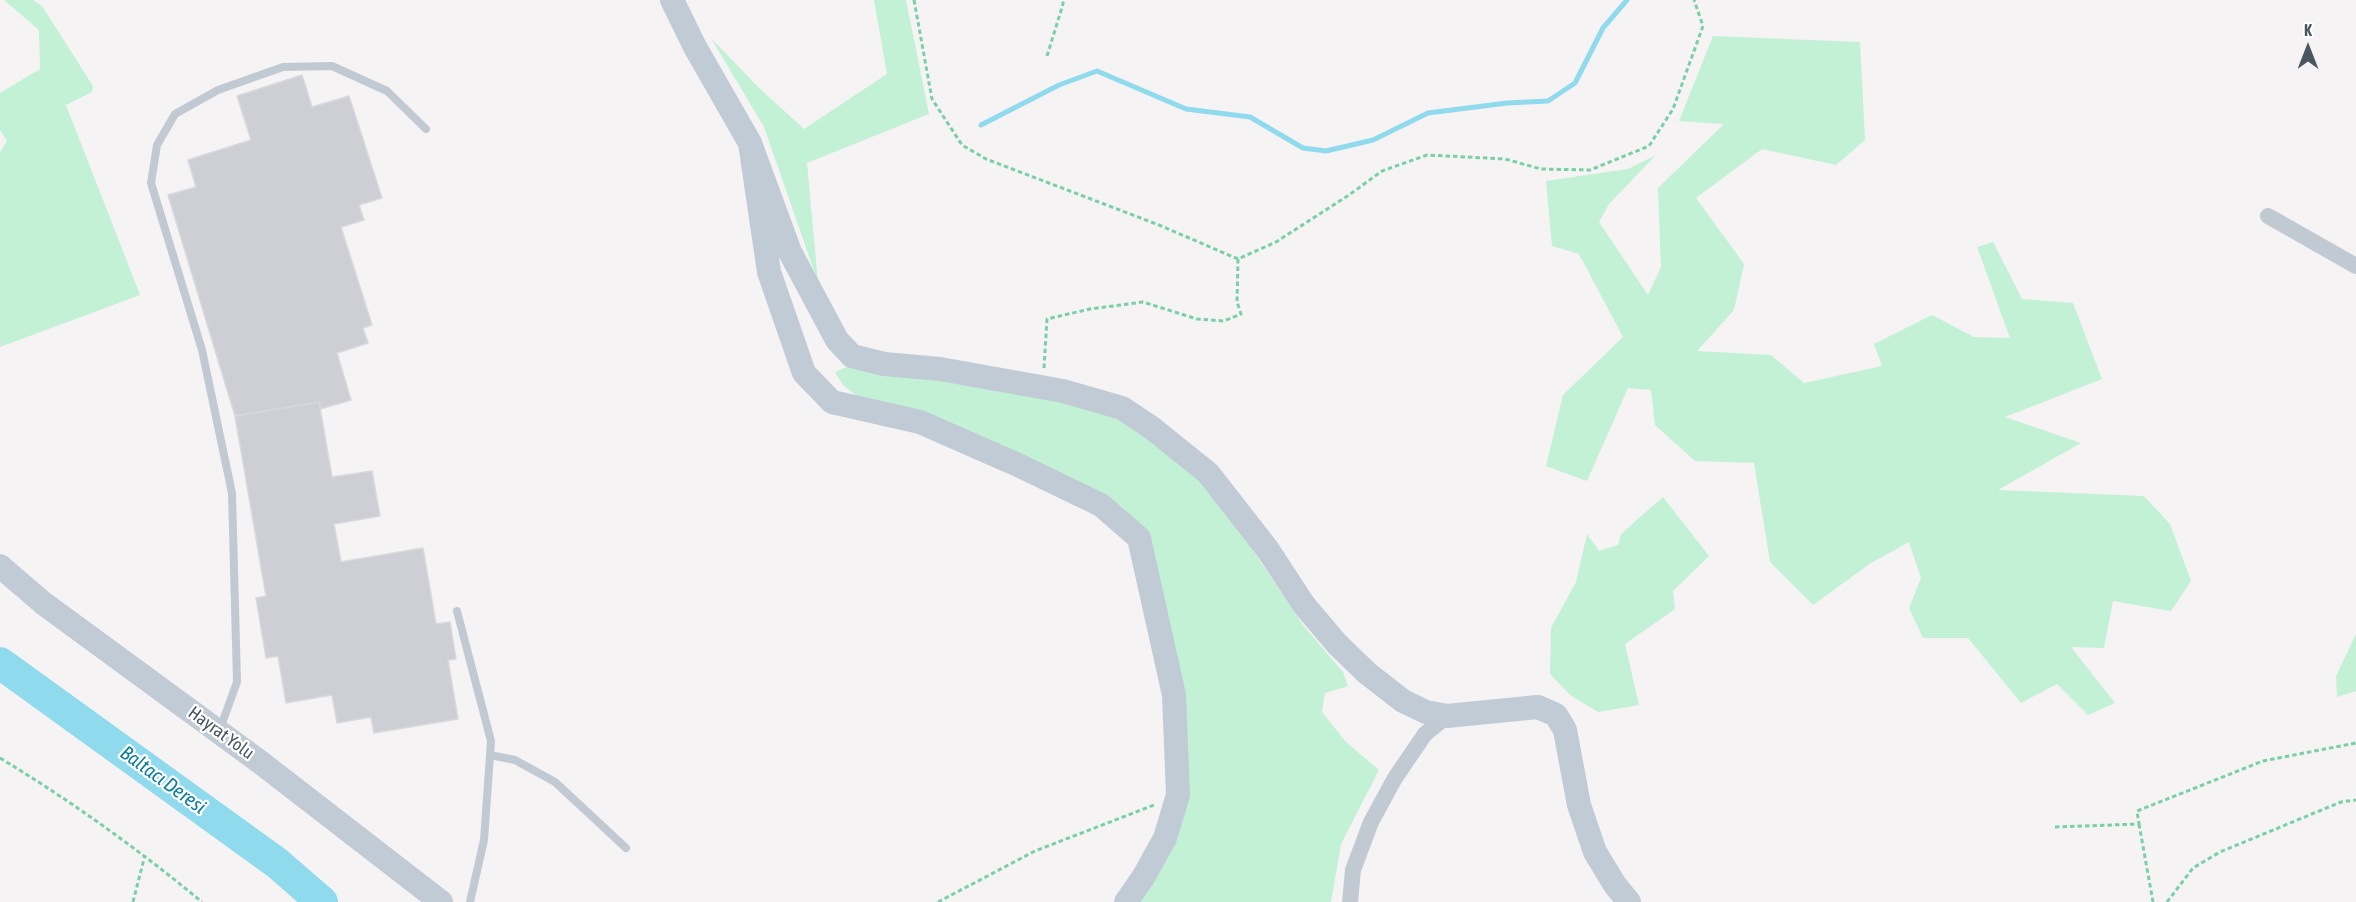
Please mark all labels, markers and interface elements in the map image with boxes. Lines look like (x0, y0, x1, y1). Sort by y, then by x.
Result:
north arrow (2278, 18, 2338, 78)
text: K (2304, 21, 2312, 39)
street label: Hayrat Yolu (184, 702, 258, 764)
water label: Baltacı Deresi (115, 741, 211, 819)

